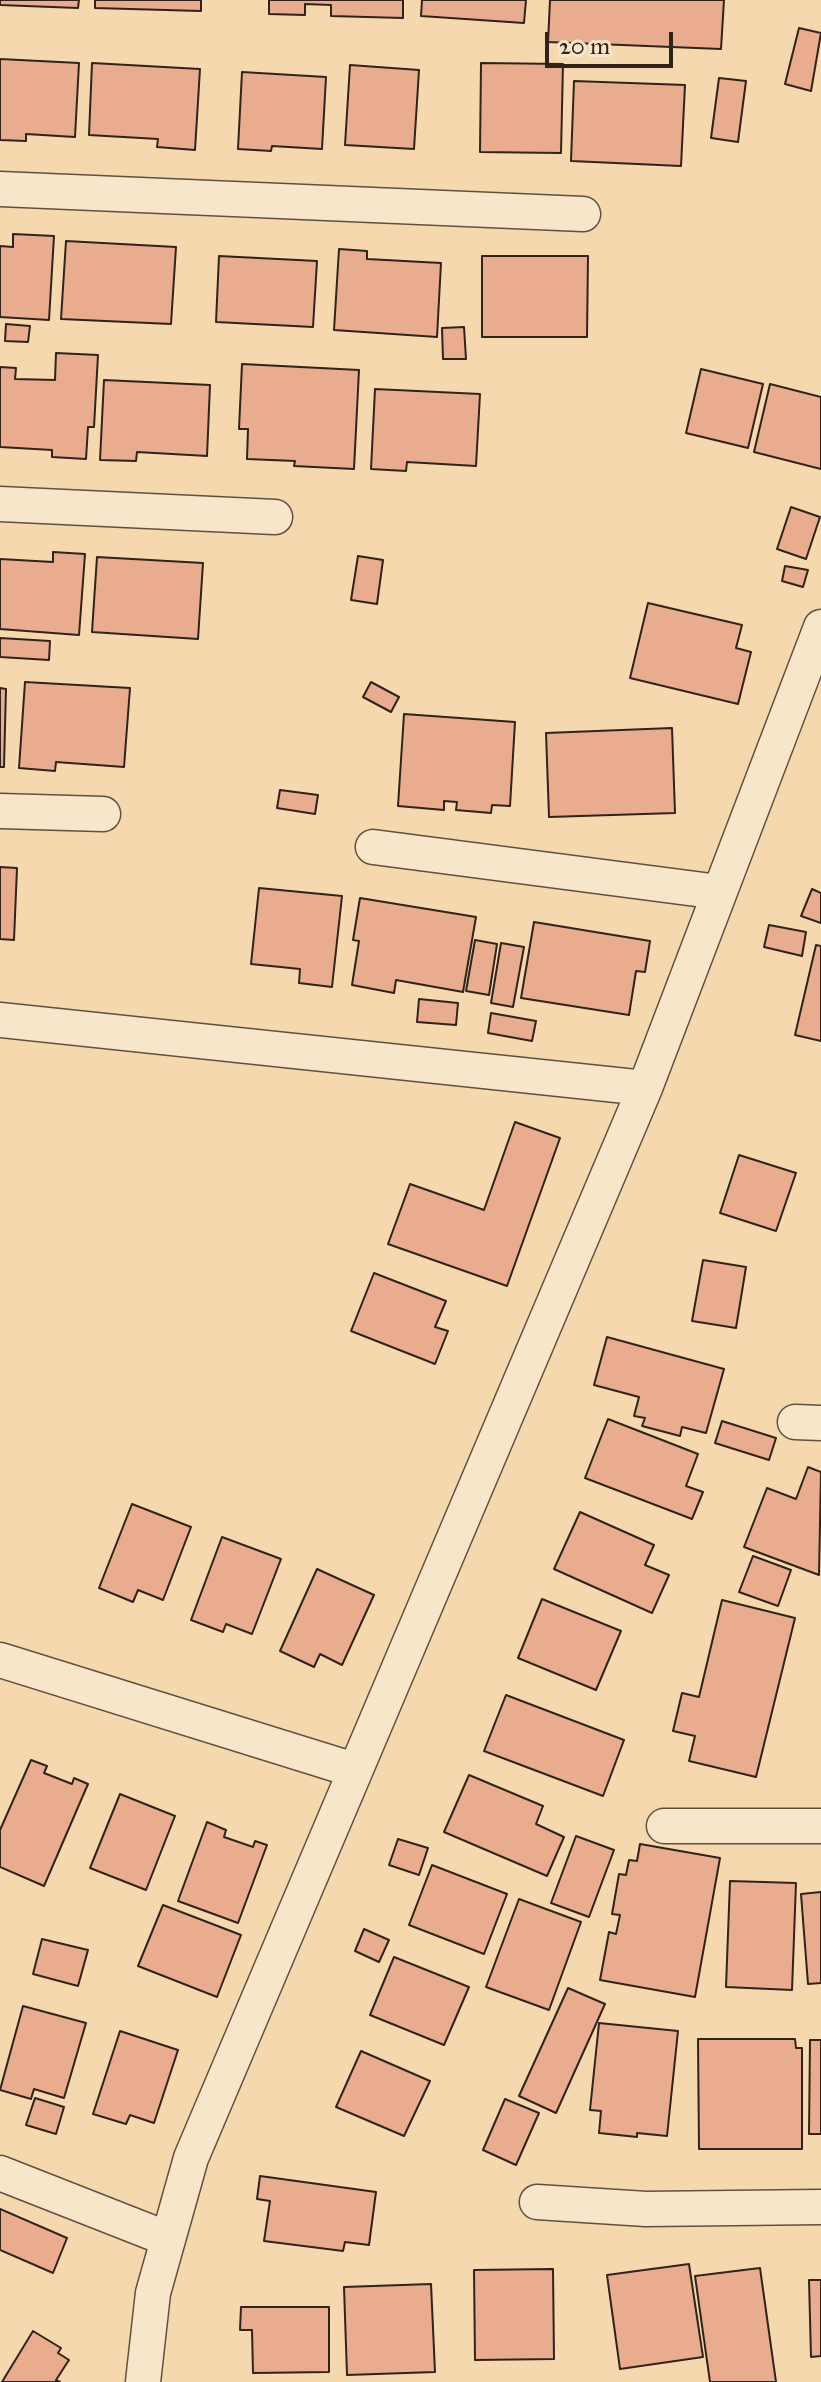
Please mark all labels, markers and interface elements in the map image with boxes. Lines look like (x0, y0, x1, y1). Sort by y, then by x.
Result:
scale bar (549, 16, 677, 66)
text: 20 m (559, 31, 610, 61)

